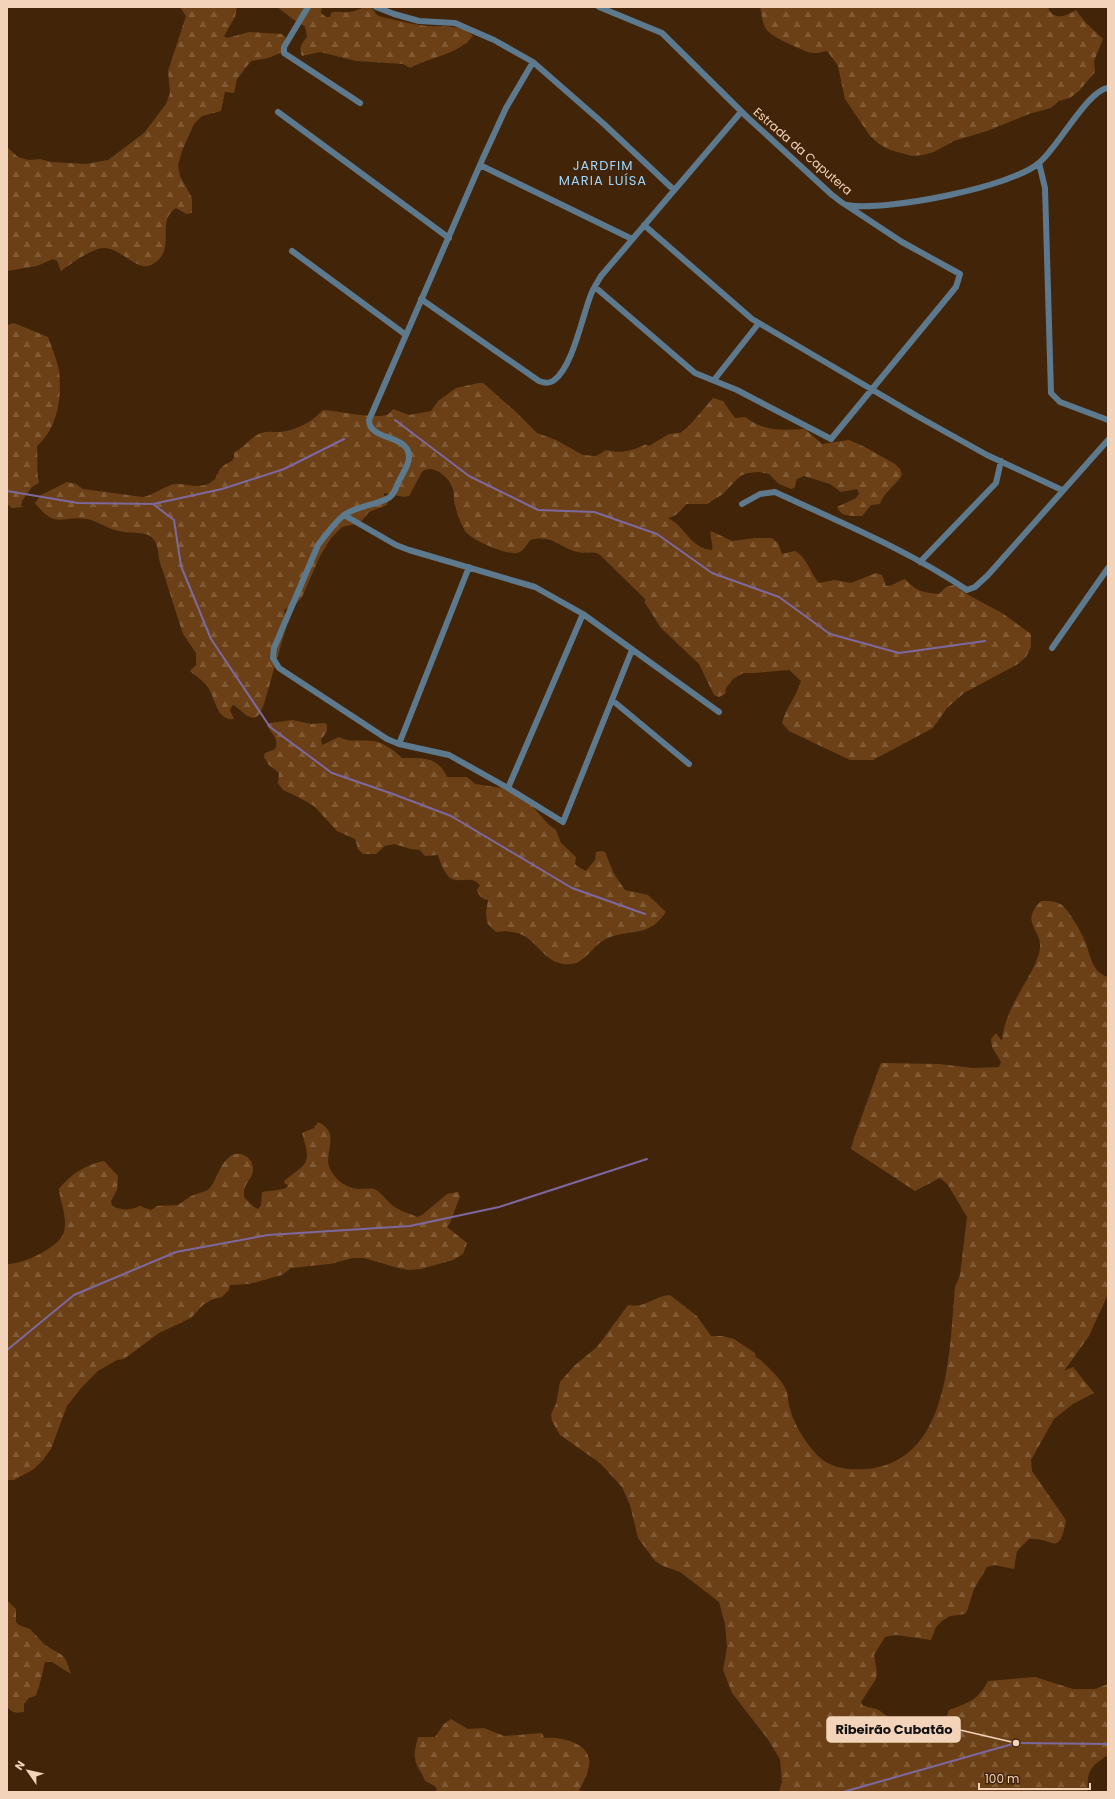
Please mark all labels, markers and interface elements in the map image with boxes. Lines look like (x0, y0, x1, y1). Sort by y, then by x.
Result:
street label: Estrada da Caputera (750, 103, 856, 199)
district label: JARDFIM MARIA LUÍSA (559, 156, 647, 190)
callout: Ribeirão Cubatão (827, 1717, 960, 1742)
text: Ribeirão Cubatão (835, 1720, 953, 1739)
north arrow (8, 1751, 48, 1791)
text: N (11, 1758, 29, 1773)
scale bar (979, 1765, 1090, 1791)
text: 100 m (985, 1770, 1019, 1787)

